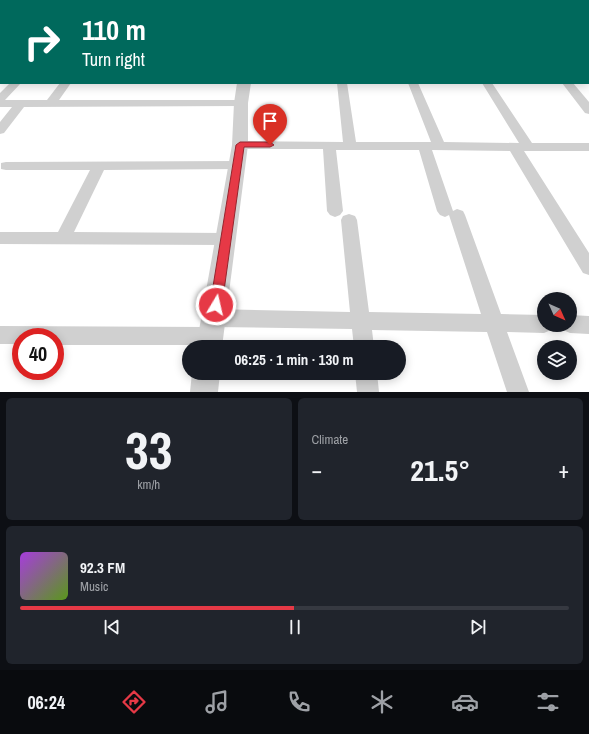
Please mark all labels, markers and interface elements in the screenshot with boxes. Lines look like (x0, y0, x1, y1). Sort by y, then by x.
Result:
text: 110 m (82, 11, 146, 49)
icon: right (16, 16, 68, 68)
text: Turn right (82, 47, 145, 72)
pin (253, 104, 287, 145)
icon: arrive (259, 110, 281, 132)
position arrow (195, 284, 237, 326)
north arrow (537, 292, 577, 332)
map controls (537, 292, 577, 380)
speed limit sign: 40 (12, 328, 64, 380)
button: layers (537, 340, 577, 380)
text: 06:25 · 1 min · 130 m (235, 349, 353, 370)
text: 33 (125, 415, 172, 485)
text: Climate (312, 431, 348, 448)
text: 21.5° (410, 450, 470, 490)
text: − (312, 455, 322, 485)
text: + (558, 455, 569, 485)
text: km/h (137, 476, 160, 493)
text: 92.3 FM (80, 557, 125, 578)
text: Music (80, 578, 108, 595)
icon: previous (101, 616, 123, 638)
icon: pause (284, 616, 306, 638)
icon: next (467, 616, 489, 638)
icon: directions (120, 688, 148, 716)
icon: music (203, 688, 231, 716)
icon: phone (285, 688, 313, 716)
icon: climate (368, 688, 396, 716)
icon: car (451, 688, 479, 716)
icon: filters (534, 688, 562, 716)
text: 06:24 (27, 690, 65, 715)

